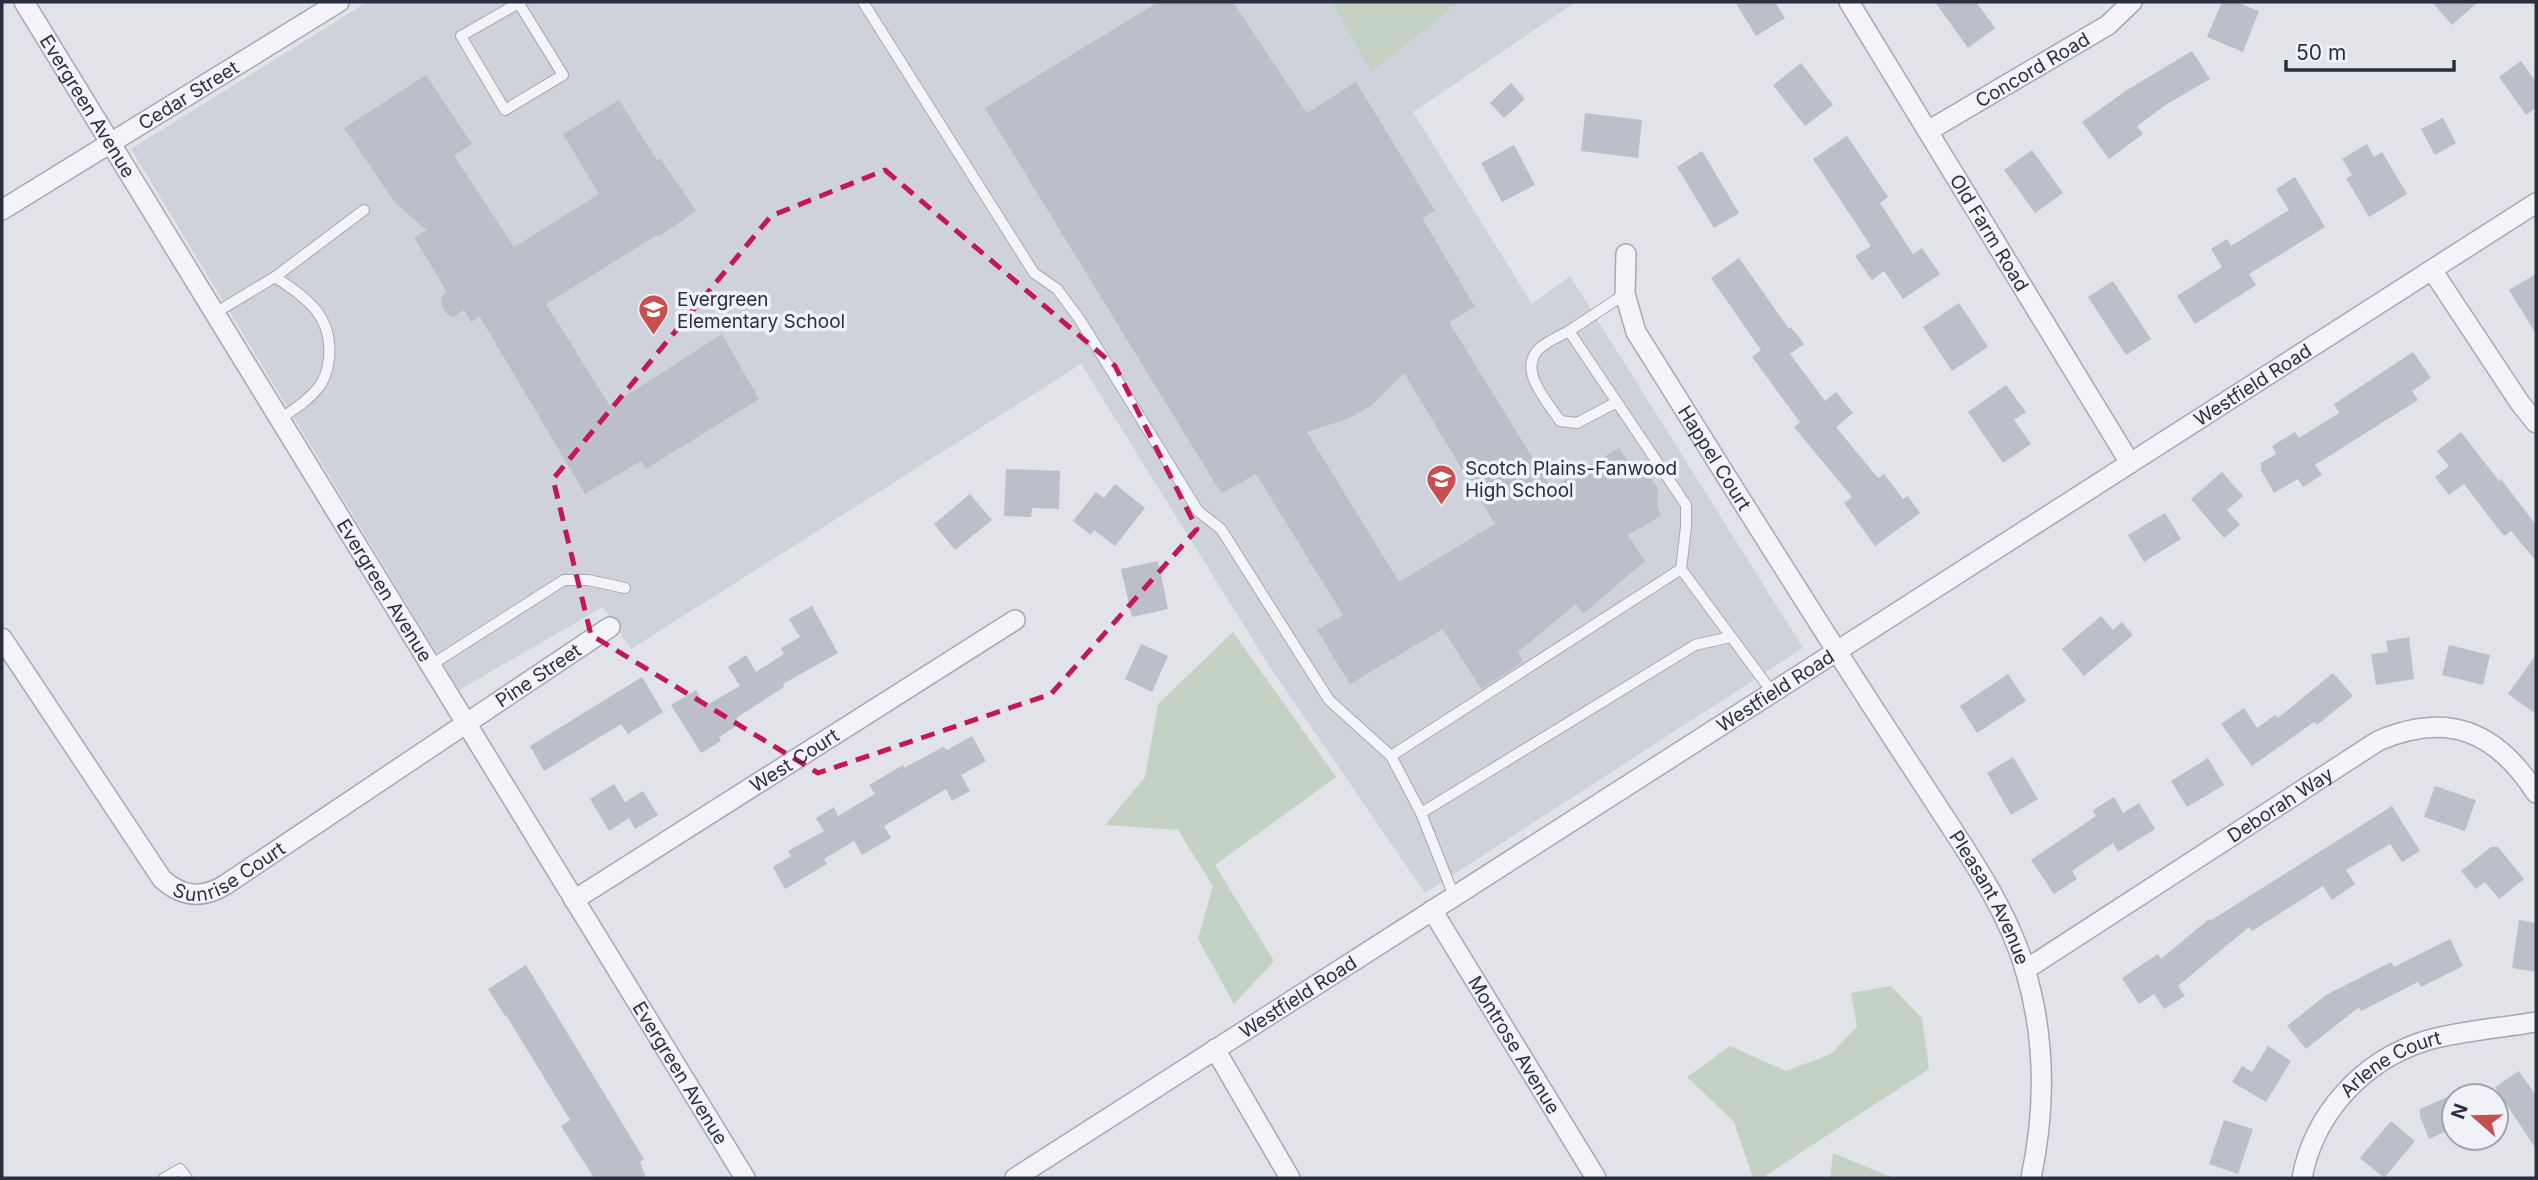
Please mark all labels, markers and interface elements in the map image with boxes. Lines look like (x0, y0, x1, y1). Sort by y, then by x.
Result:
street label: Concord Road (1971, 28, 2094, 113)
scale bar (2286, 28, 2454, 72)
street label: Evergreen Avenue (35, 30, 140, 182)
text: 50 m (2296, 40, 2346, 65)
street label: Cedar Street (134, 56, 243, 135)
street label: Old Farm Road (1945, 170, 2033, 296)
place label: Evergreen Elementary School (677, 288, 845, 333)
school or university icon: Evergreen Elementary School (637, 293, 671, 337)
street label: Westfield Road (2190, 339, 2316, 431)
street label: Happel Court (1673, 401, 1756, 515)
place label: Scotch Plains-Fanwood High School (1465, 457, 1677, 502)
school or university icon: Scotch Plains-Fanwood High School (1425, 462, 1459, 506)
street label: Evergreen Avenue (332, 515, 437, 666)
street label: Pine Street (491, 639, 585, 712)
street label: Westfield Road (1713, 645, 1838, 737)
street label: West Court (746, 724, 843, 797)
street label: Deborah Way (2223, 762, 2338, 848)
street label: Pleasant Avenue (1944, 826, 2034, 968)
street label: Sunrise Court (169, 837, 289, 906)
street label: Westfield Road (1235, 951, 1361, 1043)
street label: Montrose Avenue (1463, 972, 1565, 1118)
street label: Evergreen Avenue (627, 997, 733, 1149)
street label: Arlene Court (2336, 1026, 2443, 1102)
north arrow (2440, 1082, 2510, 1152)
text: N (2446, 1101, 2473, 1122)

